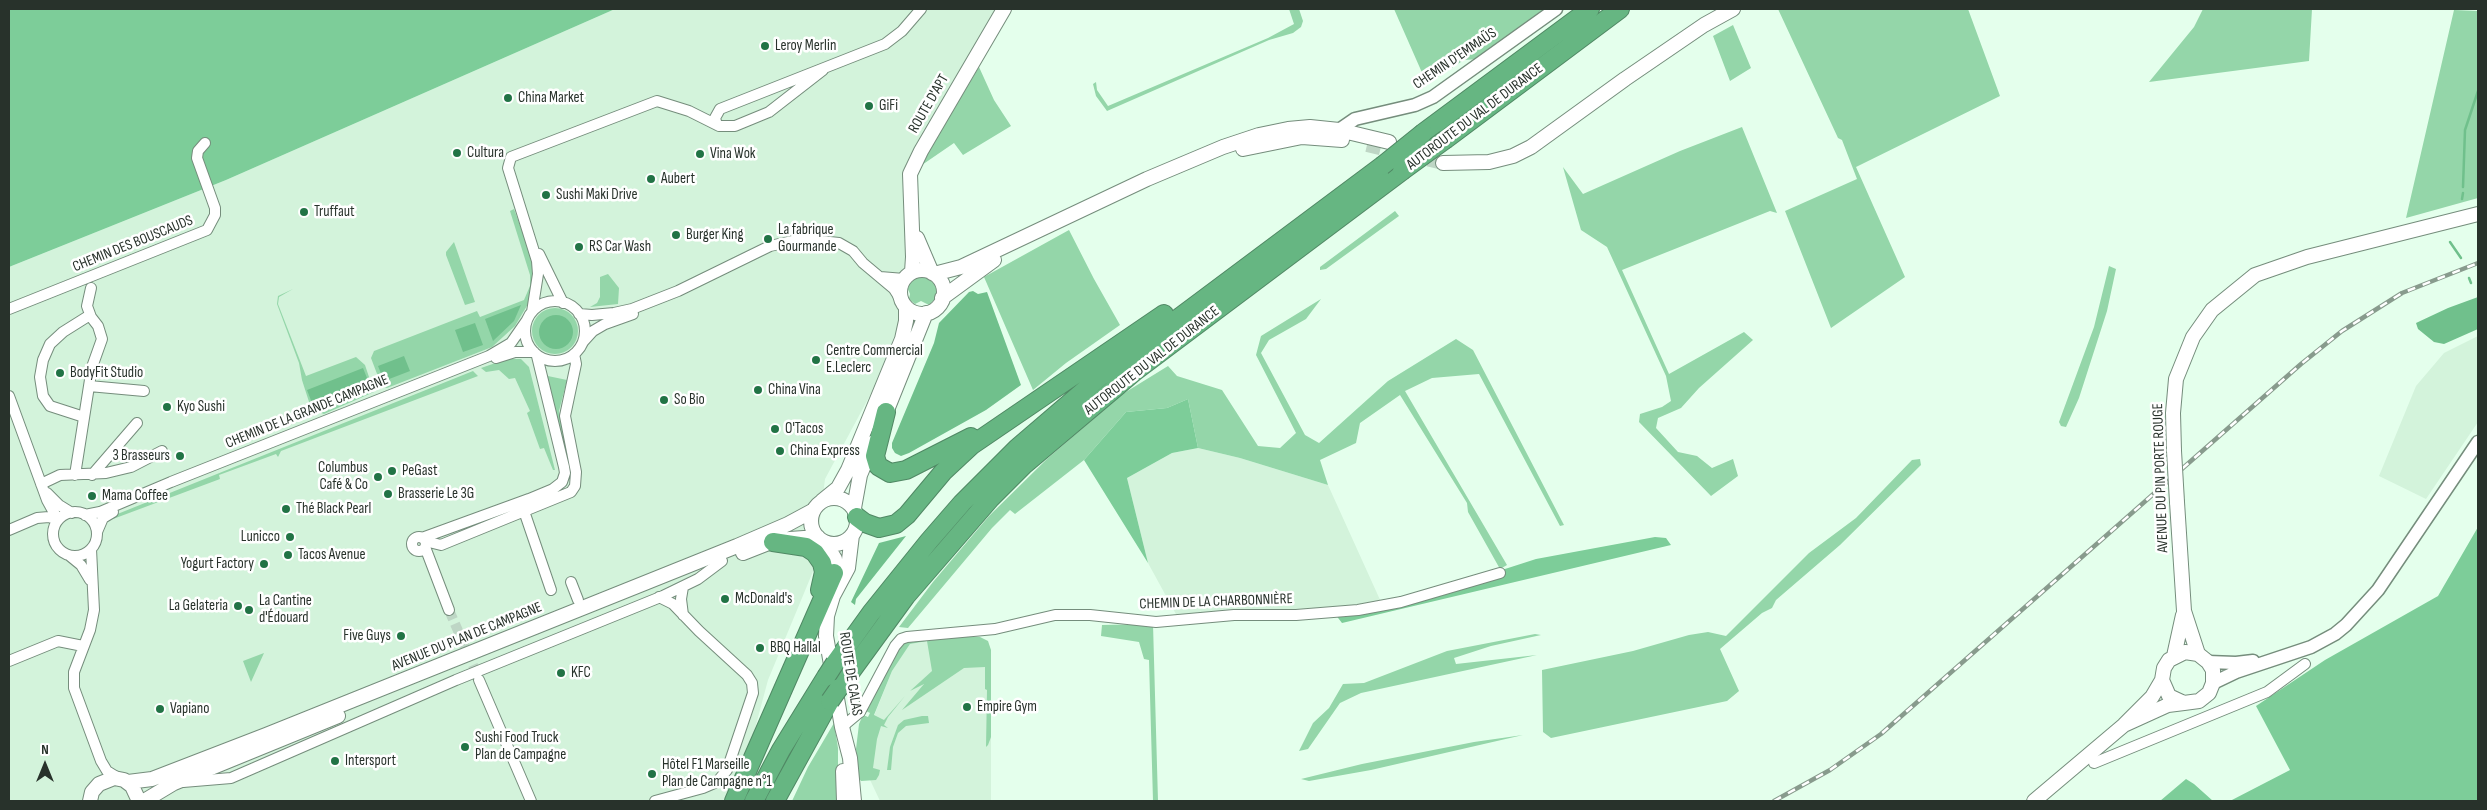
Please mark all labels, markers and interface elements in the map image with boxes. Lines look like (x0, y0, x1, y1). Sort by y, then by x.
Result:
street label: CHEMIN D'EMMAÜS (1410, 24, 1500, 94)
place label: Leroy Merlin (775, 37, 836, 55)
marker: Leroy Merlin (759, 40, 771, 52)
street label: AUTOROUTE DU VAL DE DURANCE (1403, 60, 1547, 174)
street label: ROUTE D'APT (905, 71, 953, 137)
place label: China Market (518, 89, 584, 107)
marker: China Market (502, 92, 514, 104)
place label: GiFi (879, 97, 898, 115)
marker: GiFi (863, 100, 875, 112)
place label: Cultura (467, 144, 504, 162)
place label: Vina Wok (710, 145, 756, 163)
marker: Cultura (451, 147, 463, 159)
marker: Vina Wok (694, 148, 706, 160)
place label: Aubert (661, 170, 695, 188)
marker: Aubert (645, 173, 657, 185)
place label: Sushi Maki Drive (556, 186, 637, 204)
marker: Sushi Maki Drive (540, 189, 552, 201)
place label: Truffaut (314, 203, 355, 221)
marker: Truffaut (298, 206, 310, 218)
street label: CHEMIN DES BOUSCAUDS (70, 212, 196, 276)
place label: La fabrique Gourmande (778, 221, 836, 256)
place label: Burger King (686, 226, 744, 244)
marker: Burger King (670, 229, 682, 241)
marker: La fabrique Gourmande (762, 233, 774, 245)
place label: RS Car Wash (589, 238, 651, 256)
marker: RS Car Wash (573, 241, 585, 253)
street label: AUTOROUTE DU VAL DE DURANCE (1081, 303, 1223, 419)
place label: Centre Commercial E.Leclerc (826, 342, 923, 377)
marker: Centre Commercial E.Leclerc (810, 354, 822, 366)
place label: BodyFit Studio (70, 364, 143, 382)
marker: BodyFit Studio (54, 367, 66, 379)
street label: CHEMIN DE LA GRANDE CAMPAGNE (223, 371, 391, 453)
place label: China Vina (768, 381, 821, 399)
marker: China Vina (752, 384, 764, 396)
place label: So Bio (674, 391, 705, 409)
marker: So Bio (658, 394, 670, 406)
place label: Kyo Sushi (177, 398, 225, 416)
marker: Kyo Sushi (161, 401, 173, 413)
street label: AVENUE DU PIN PORTE ROUGE (2149, 403, 2173, 553)
place label: O'Tacos (785, 420, 823, 438)
marker: O'Tacos (769, 423, 781, 435)
place label: China Express (790, 442, 860, 460)
marker: China Express (774, 445, 786, 457)
place label: 3 Brasseurs (112, 447, 170, 465)
marker: 3 Brasseurs (174, 450, 186, 462)
place label: Columbus Café & Co (318, 459, 368, 494)
place label: PeGast (402, 462, 438, 480)
marker: PeGast (386, 465, 398, 477)
marker: Columbus Café & Co (372, 471, 384, 483)
place label: Brasserie Le 3G (398, 485, 474, 503)
place label: Mama Coffee (102, 487, 168, 505)
marker: Brasserie Le 3G (382, 488, 394, 500)
marker: Mama Coffee (86, 490, 98, 502)
place label: Thé Black Pearl (296, 500, 371, 518)
marker: Thé Black Pearl (280, 503, 292, 515)
place label: Lunicco (241, 528, 280, 546)
marker: Lunicco (284, 531, 296, 543)
place label: Tacos Avenue (298, 546, 365, 564)
marker: Tacos Avenue (282, 549, 294, 561)
place label: Yogurt Factory (181, 555, 254, 573)
marker: Yogurt Factory (258, 558, 270, 570)
place label: McDonald's (735, 590, 792, 608)
street label: CHEMIN DE LA CHARBONNIÈRE (1139, 590, 1293, 614)
place label: La Cantine d'Édouard (259, 592, 312, 627)
marker: McDonald's (719, 593, 731, 605)
place label: La Gelateria (169, 597, 228, 615)
street label: AVENUE DU PLAN DE CAMPAGNE (389, 599, 545, 675)
marker: La Gelateria (232, 600, 244, 612)
marker: La Cantine d'Édouard (243, 604, 255, 616)
place label: Five Guys (343, 627, 391, 645)
marker: Five Guys (395, 630, 407, 642)
street label: ROUTE DE CALAS (835, 631, 865, 717)
place label: BBQ Hallal (770, 639, 821, 657)
marker: BBQ Hallal (754, 642, 766, 654)
place label: KFC (571, 664, 591, 682)
marker: KFC (555, 667, 567, 679)
place label: Empire Gym (977, 698, 1037, 716)
place label: Vapiano (170, 700, 209, 718)
marker: Empire Gym (961, 701, 973, 713)
marker: Vapiano (154, 703, 166, 715)
place label: Sushi Food Truck Plan de Campagne (475, 729, 566, 764)
north arrow (20, 740, 70, 790)
text: N (41, 741, 49, 758)
marker: Sushi Food Truck Plan de Campagne (459, 741, 471, 753)
place label: Intersport (345, 752, 396, 770)
marker: Intersport (329, 755, 341, 767)
place label: Hôtel F1 Marseille Plan de Campagne n°1 (662, 756, 772, 791)
marker: Hôtel F1 Marseille Plan de Campagne n°1 (646, 768, 658, 780)

